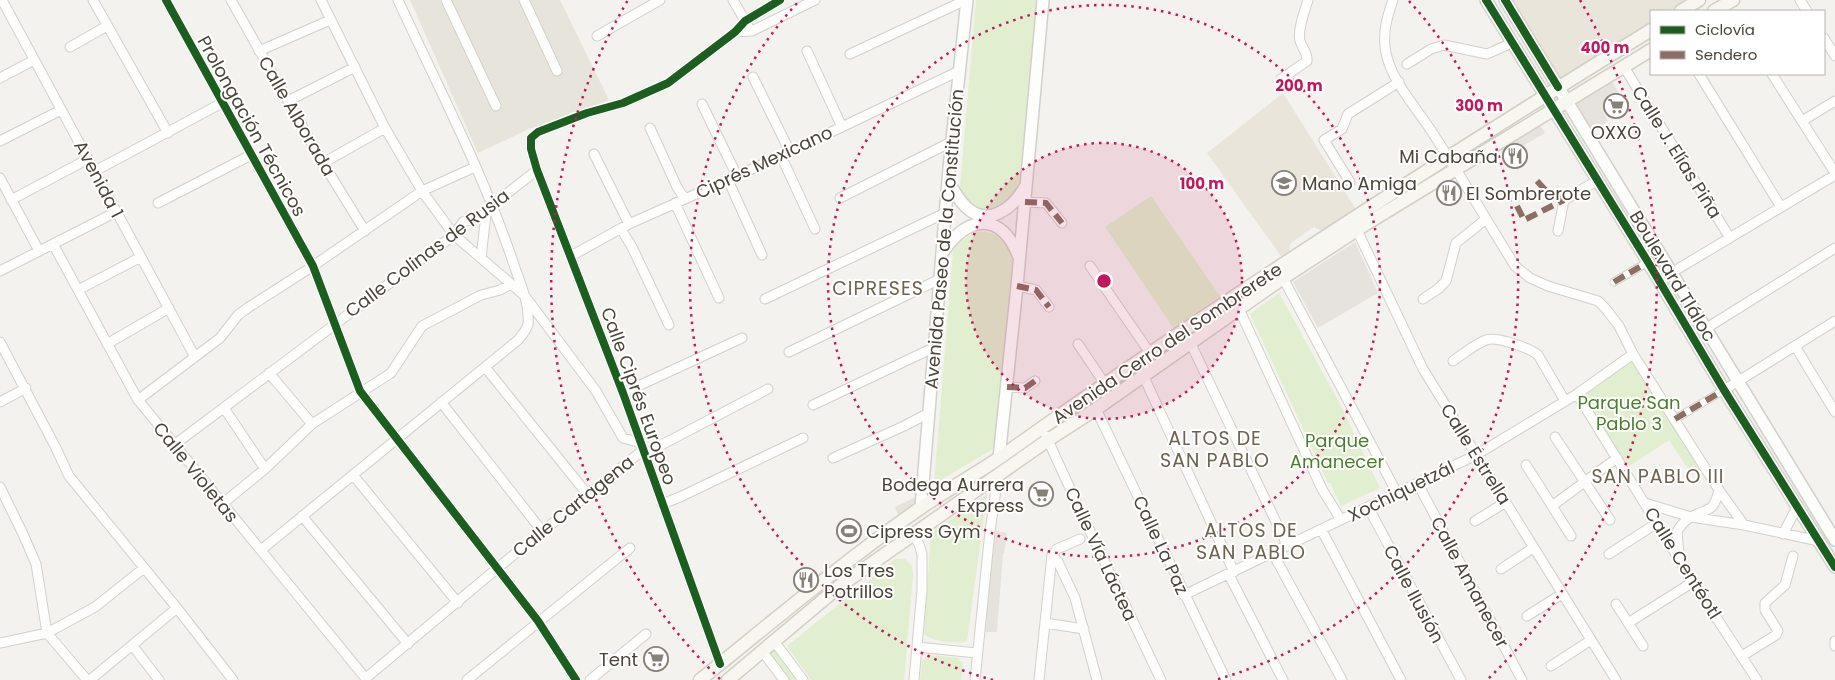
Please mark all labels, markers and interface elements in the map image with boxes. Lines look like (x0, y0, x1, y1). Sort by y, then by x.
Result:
legend (1650, 10, 1825, 75)
text: Ciclovía (1695, 19, 1755, 40)
street label: Prolongación Técnicos (192, 31, 312, 221)
text: 400 m (1581, 37, 1630, 58)
text: Sendero (1695, 44, 1757, 65)
street label: Calle Alborada (253, 52, 341, 180)
text: 200 m (1275, 75, 1323, 96)
street label: Calle J. Elías Piña (1626, 81, 1728, 223)
street label: Avenida Paseo de la Constitución (918, 88, 970, 390)
supermarket icon: OXXO (1603, 93, 1629, 119)
text: 300 m (1455, 95, 1503, 116)
street label: Ciprés Mexicano (691, 119, 837, 205)
place label: OXXO (1591, 120, 1641, 145)
street label: Avenida 1 (68, 136, 130, 222)
restaurant icon: Mi Cabaña (1502, 143, 1528, 169)
place label: Mi Cabaña (1399, 144, 1498, 169)
school or university icon: Mano Amiga (1271, 170, 1297, 196)
place label: Mano Amiga (1302, 171, 1417, 196)
text: 100 m (1180, 173, 1224, 194)
restaurant icon: El Sombrerote (1436, 180, 1462, 206)
place label: El Sombrerote (1466, 181, 1591, 206)
street label: Calle Colinas de Rusia (340, 183, 514, 323)
street label: Boulevard Tláloc (1624, 206, 1722, 346)
street label: Avenida Cerro del Sombrerete (1047, 257, 1287, 429)
centre of rings (1095, 272, 1113, 290)
district label: CIPRESES (832, 275, 924, 302)
street label: Calle Ciprés Europeo (595, 304, 683, 488)
park label: Parque San Pablo 3 (1577, 390, 1681, 436)
street label: Calle Estrella (1435, 399, 1517, 509)
street label: Calle Violetas (148, 416, 244, 528)
district label: ALTOS DE SAN PABLO (1160, 425, 1270, 474)
park label: Parque Amanecer (1290, 428, 1384, 474)
street label: Calle Cartagena (507, 449, 639, 563)
street label: Xochiquetzál (1343, 454, 1459, 528)
district label: SAN PABLO III (1591, 463, 1725, 490)
place label: Bodega Aurrera Express (882, 472, 1024, 518)
supermarket icon: Bodega Aurrera Express (1028, 481, 1054, 507)
street label: Calle Vía Láctea (1059, 483, 1143, 625)
street label: Calle La Paz (1127, 491, 1195, 599)
street label: Calle Centéotl (1639, 502, 1727, 624)
street label: Calle Amanecer (1425, 512, 1515, 652)
district label: ALTOS DE SAN PABLO (1196, 517, 1306, 566)
sports icon: Cipress Gym (836, 518, 862, 544)
place label: Cipress Gym (866, 519, 981, 544)
street label: Calle Ilusión (1378, 540, 1450, 648)
place label: Los Tres Potrillos (824, 558, 895, 604)
restaurant icon: Los Tres Potrillos (793, 567, 819, 593)
supermarket icon: Tent (643, 646, 669, 672)
place label: Tent (599, 647, 638, 672)

